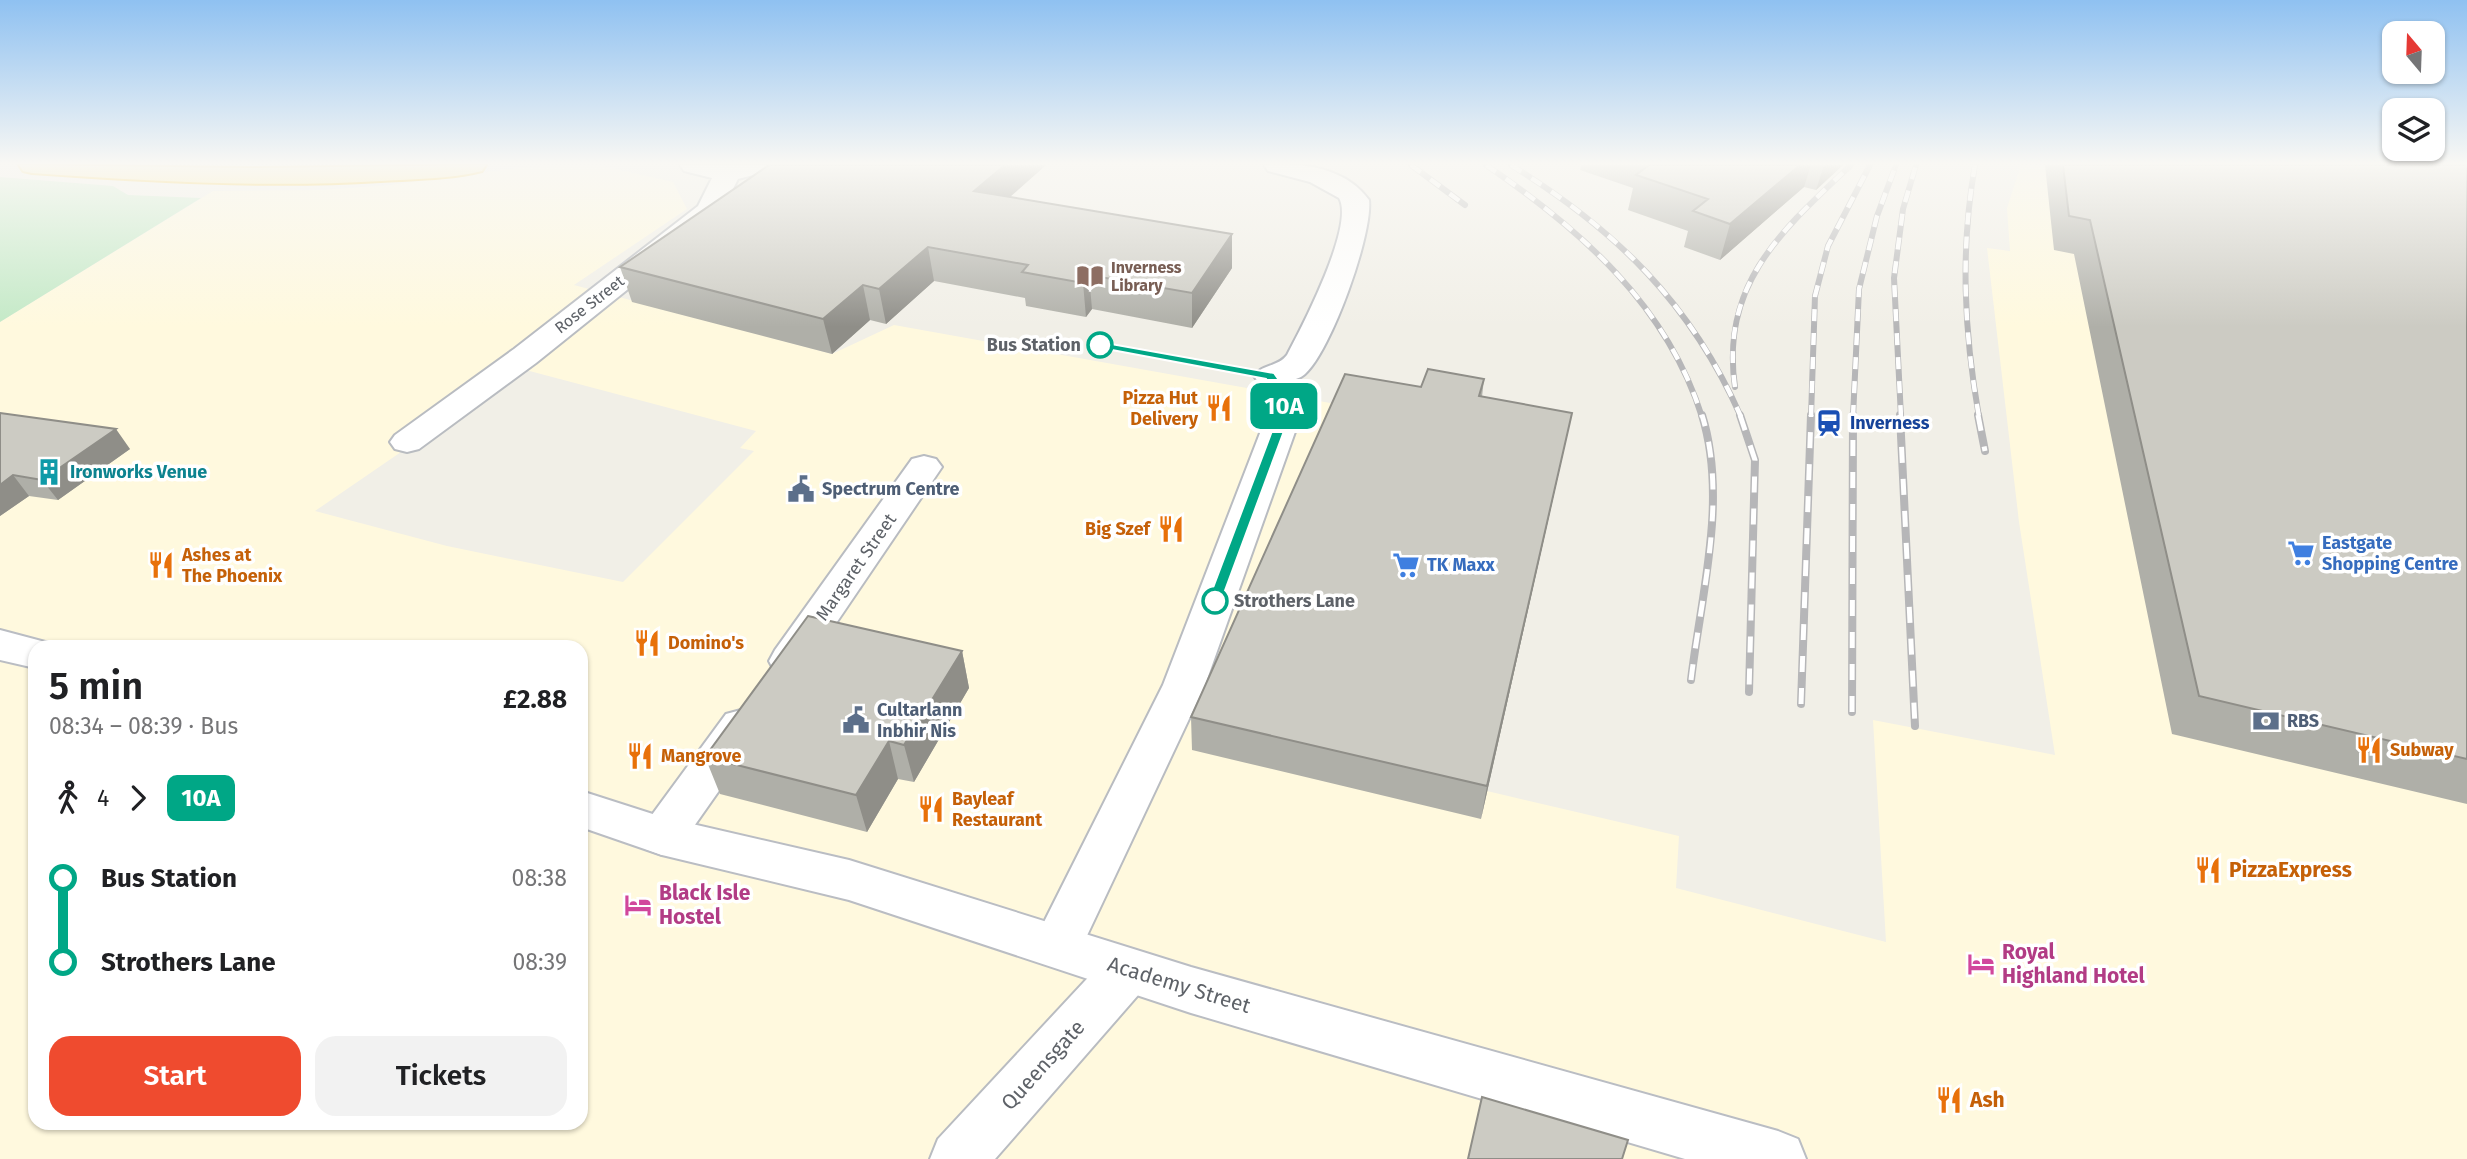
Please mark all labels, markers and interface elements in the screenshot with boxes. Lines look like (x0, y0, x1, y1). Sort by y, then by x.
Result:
north arrow (2382, 21, 2445, 84)
map controls (2382, 21, 2445, 161)
button: layers (2382, 98, 2445, 161)
place label: Inverness Library (1111, 258, 1182, 295)
library icon: Inverness Library (1075, 261, 1105, 291)
street label: Rose Street (551, 271, 628, 337)
marker: Bus Station (1087, 332, 1113, 358)
place label: Bus Station (987, 334, 1081, 356)
line badge: 10A (1244, 383, 1324, 429)
place label: Pizza Hut Delivery (1123, 387, 1199, 430)
text: 10A (1264, 392, 1304, 420)
restaurant icon: Pizza Hut Delivery (1204, 393, 1234, 423)
station icon: Inverness (1814, 408, 1844, 438)
place label: Inverness (1850, 412, 1930, 434)
building icon: Ironworks Venue (34, 457, 64, 487)
place label: Ironworks Venue (70, 461, 207, 483)
public building icon: Spectrum Centre (786, 474, 816, 504)
place label: Spectrum Centre (822, 478, 959, 500)
street label: Margaret Street (811, 509, 901, 625)
restaurant icon: Big Szef (1156, 514, 1186, 544)
place label: Big Szef (1085, 518, 1152, 540)
place label: Eastgate Shopping Centre (2322, 532, 2458, 575)
supermarket icon: Eastgate Shopping Centre (2286, 538, 2316, 568)
place label: Ashes at The Phoenix (181, 544, 283, 587)
restaurant icon: Ashes at The Phoenix (146, 550, 176, 580)
supermarket icon: TK Maxx (1391, 550, 1421, 580)
place label: TK Maxx (1427, 554, 1496, 576)
marker: Strothers Lane (1202, 588, 1228, 614)
place label: Strothers Lane (1234, 590, 1355, 612)
restaurant icon: Domino's (632, 628, 662, 658)
place label: Domino's (668, 632, 744, 654)
text: 5 min (49, 663, 143, 709)
text: £2.88 (503, 684, 567, 715)
place label: Cultarlann Inbhir Nis (877, 699, 962, 742)
public building icon: Cultarlann Inbhir Nis (841, 705, 871, 735)
bank icon: RBS (2251, 706, 2281, 736)
place label: RBS (2287, 710, 2319, 732)
text: 08:34 – 08:39 · Bus (49, 712, 238, 740)
restaurant icon: Subway (2354, 735, 2384, 765)
place label: Subway (2390, 739, 2454, 761)
restaurant icon: Mangrove (625, 741, 655, 771)
place label: Mangrove (661, 745, 741, 767)
icon: walk (49, 779, 87, 817)
icon: forward (119, 779, 157, 817)
text: 4 (97, 784, 109, 812)
text: 10A (181, 784, 221, 812)
place label: Bayleaf Restaurant (952, 788, 1043, 831)
restaurant icon: Bayleaf Restaurant (916, 794, 946, 824)
restaurant icon: PizzaExpress (2193, 855, 2223, 885)
place label: PizzaExpress (2229, 857, 2352, 883)
text: Bus Station (101, 863, 237, 894)
text: 08:38 (512, 864, 567, 892)
place label: Black Isle Hostel (659, 880, 751, 930)
hotel icon: Black Isle Hostel (623, 890, 653, 920)
place label: Royal Highland Hotel (2002, 939, 2145, 989)
text: Strothers Lane (101, 947, 276, 978)
text: 08:39 (512, 948, 567, 976)
hotel icon: Royal Highland Hotel (1966, 949, 1996, 979)
street label: Academy Street (1104, 951, 1254, 1019)
street label: Queensgate (996, 1015, 1090, 1115)
button: Start (49, 1036, 301, 1116)
button: Tickets (315, 1036, 567, 1116)
restaurant icon: Ash (1934, 1085, 1964, 1115)
place label: Ash (1969, 1087, 2005, 1113)

